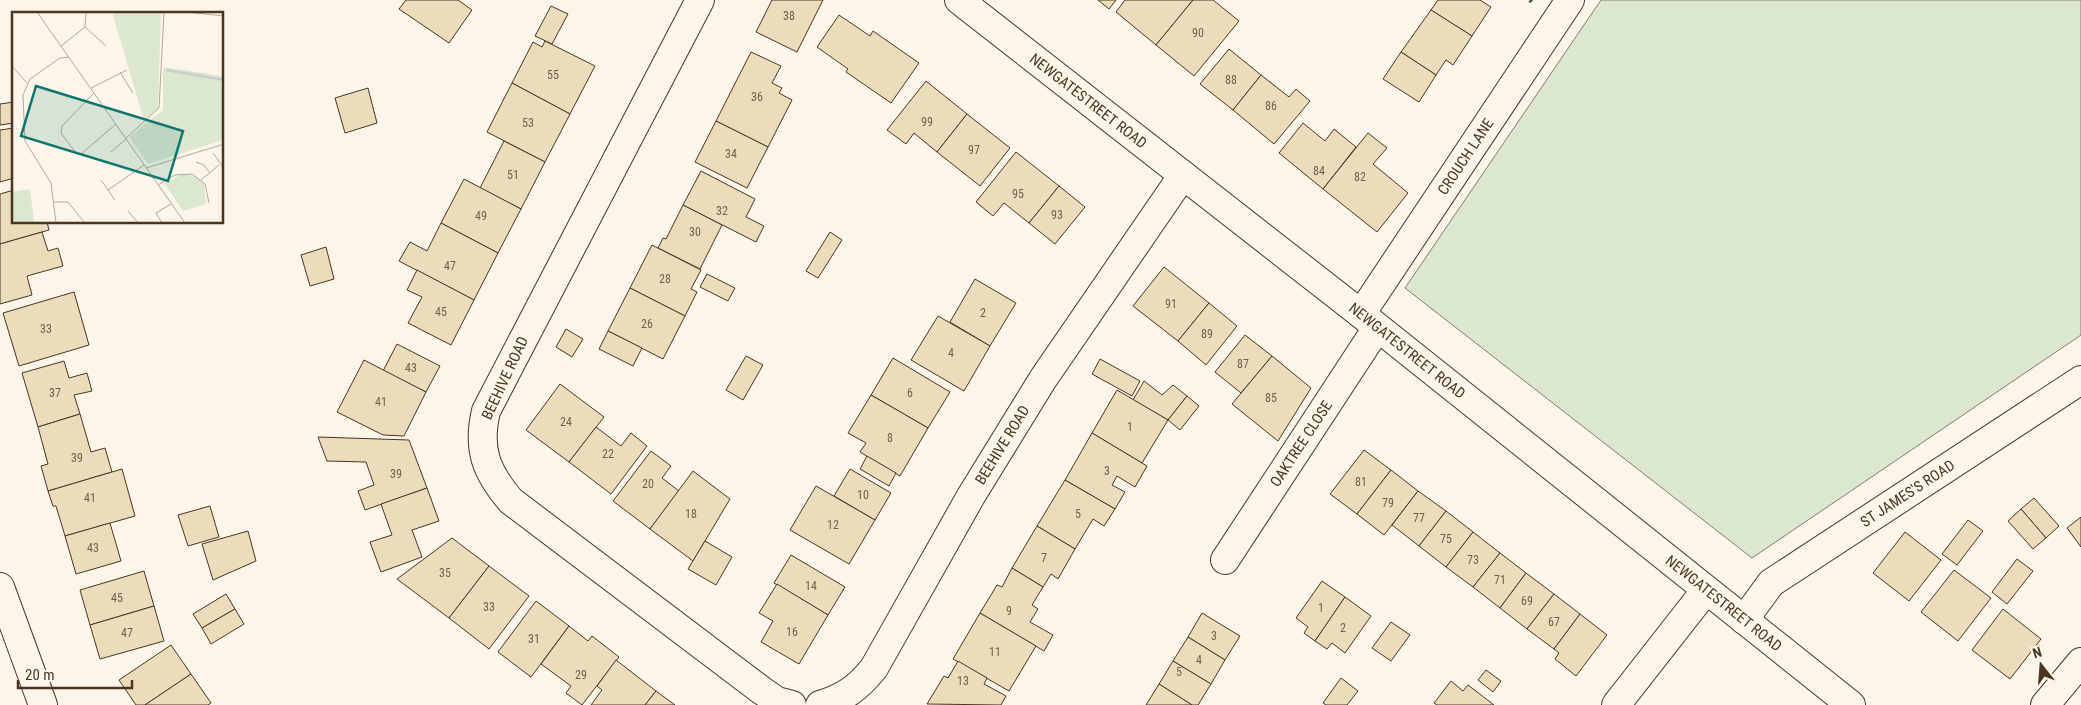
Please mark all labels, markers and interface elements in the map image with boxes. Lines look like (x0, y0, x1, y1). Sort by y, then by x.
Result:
house number: 38 (783, 9, 795, 23)
inset map (12, 12, 224, 224)
house number: 90 (1192, 26, 1204, 40)
street label: NEWGATESTREET ROAD (1026, 50, 1150, 152)
house number: 55 (547, 68, 559, 82)
house number: 88 (1225, 73, 1237, 87)
house number: 36 (751, 90, 763, 104)
house number: 86 (1265, 99, 1277, 113)
house number: 99 (921, 115, 933, 129)
street label: CROUCH LANE (1434, 115, 1498, 198)
house number: 53 (522, 116, 534, 130)
house number: 97 (968, 143, 980, 157)
house number: 34 (725, 147, 737, 161)
house number: 84 (1313, 164, 1325, 178)
house number: 51 (507, 168, 519, 182)
house number: 82 (1354, 170, 1366, 184)
house number: 95 (1012, 187, 1024, 201)
house number: 32 (716, 204, 728, 218)
house number: 93 (1051, 208, 1063, 222)
house number: 49 (475, 209, 487, 223)
house number: 30 (689, 225, 701, 239)
house number: 47 (444, 259, 456, 273)
house number: 28 (659, 272, 671, 286)
house number: 91 (1165, 297, 1177, 311)
street label: NEWGATESTREET ROAD (1345, 299, 1469, 403)
house number: 45 (435, 305, 447, 319)
house number: 2 (980, 306, 986, 320)
house number: 26 (641, 317, 653, 331)
house number: 33 (40, 322, 52, 336)
house number: 89 (1201, 327, 1213, 341)
street label: BEEHIVE ROAD (478, 334, 532, 422)
house number: 4 (948, 346, 954, 360)
house number: 87 (1237, 357, 1249, 371)
house number: 43 (405, 361, 417, 375)
house number: 37 (49, 386, 61, 400)
house number: 6 (907, 386, 913, 400)
house number: 85 (1265, 391, 1277, 405)
house number: 41 (375, 395, 387, 409)
street label: OAKTREE CLOSE (1266, 397, 1336, 490)
street label: BEEHIVE ROAD (971, 402, 1034, 488)
house number: 24 (560, 415, 572, 429)
house number: 1 (1127, 420, 1133, 434)
house number: 8 (887, 431, 893, 445)
house number: 22 (602, 447, 614, 461)
house number: 39 (71, 451, 83, 465)
street label: ST JAMES'S ROAD (1857, 456, 1958, 531)
house number: 3 (1104, 464, 1110, 478)
house number: 39 (390, 467, 402, 481)
house number: 81 (1355, 475, 1367, 489)
house number: 20 (642, 477, 654, 491)
house number: 10 (857, 488, 869, 502)
house number: 41 (84, 491, 96, 505)
house number: 79 (1382, 496, 1394, 510)
house number: 18 (685, 507, 697, 521)
house number: 5 (1075, 507, 1081, 521)
house number: 77 (1413, 511, 1425, 525)
house number: 12 (827, 518, 839, 532)
house number: 75 (1440, 532, 1452, 546)
house number: 43 (87, 541, 99, 555)
house number: 7 (1041, 551, 1047, 565)
street label: NEWGATESTREET ROAD (1662, 551, 1785, 655)
house number: 73 (1467, 553, 1479, 567)
house number: 35 (439, 566, 451, 580)
house number: 71 (1494, 573, 1506, 587)
house number: 14 (805, 579, 817, 593)
house number: 45 (111, 591, 123, 605)
house number: 69 (1521, 594, 1533, 608)
house number: 33 (483, 600, 495, 614)
house number: 1 (1318, 601, 1324, 615)
house number: 9 (1006, 604, 1012, 618)
house number: 67 (1548, 615, 1560, 629)
house number: 2 (1340, 621, 1346, 635)
house number: 16 (786, 625, 798, 639)
house number: 47 (121, 626, 133, 640)
house number: 3 (1211, 629, 1217, 643)
house number: 31 (528, 632, 540, 646)
north arrow (2016, 640, 2066, 690)
text: N (2031, 644, 2044, 661)
house number: 11 (989, 645, 1001, 659)
house number: 4 (1196, 653, 1202, 667)
scale bar (18, 658, 131, 690)
house number: 5 (1176, 665, 1182, 679)
text: 20 m (25, 666, 55, 684)
house number: 29 (575, 668, 587, 682)
house number: 13 (957, 674, 969, 688)

